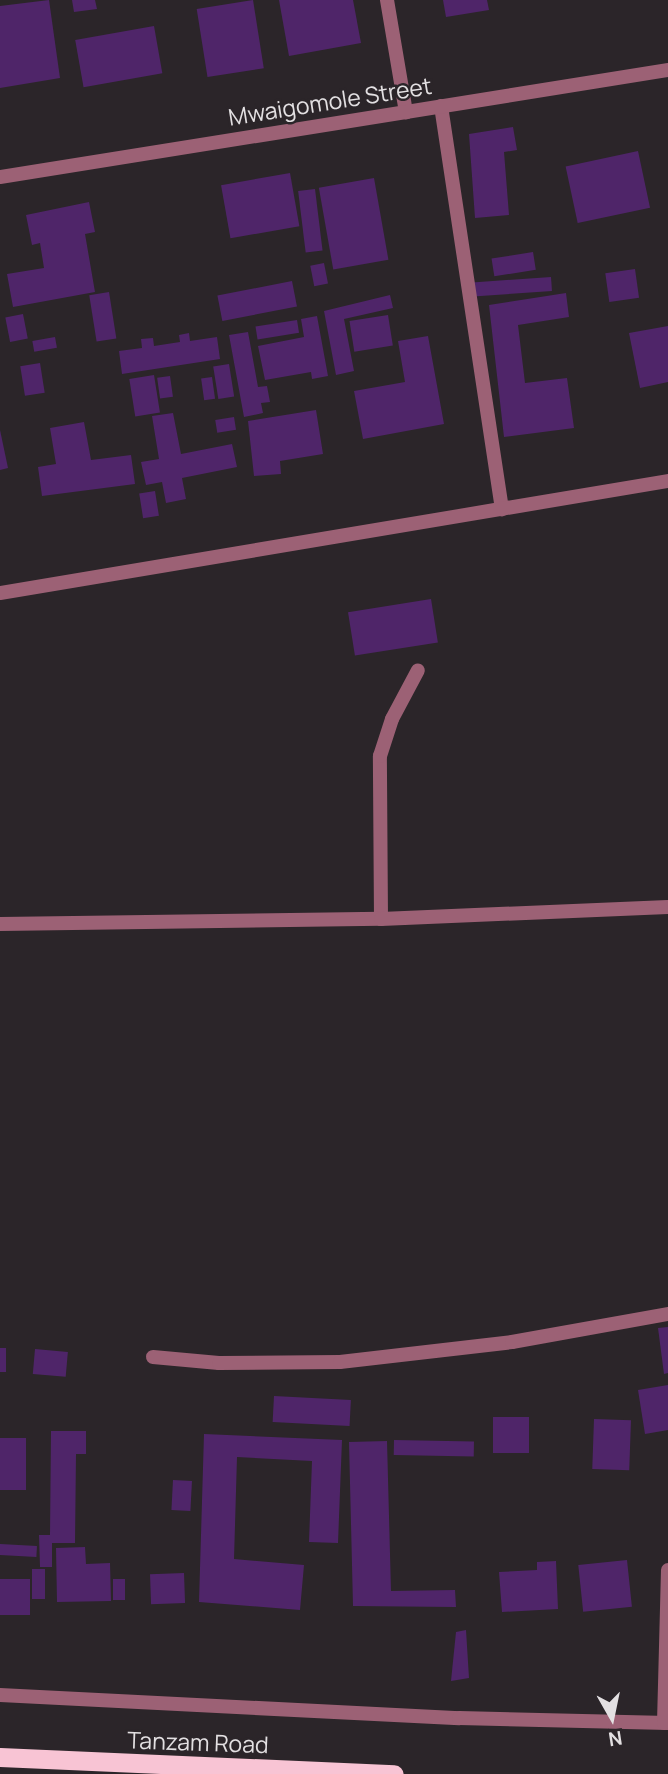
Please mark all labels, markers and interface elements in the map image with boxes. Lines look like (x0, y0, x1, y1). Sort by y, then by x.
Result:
street label: Mwaigomole Street (226, 71, 434, 131)
north arrow (577, 1683, 647, 1753)
text: N (607, 1725, 624, 1753)
street label: Tanzam Road (127, 1726, 269, 1758)

